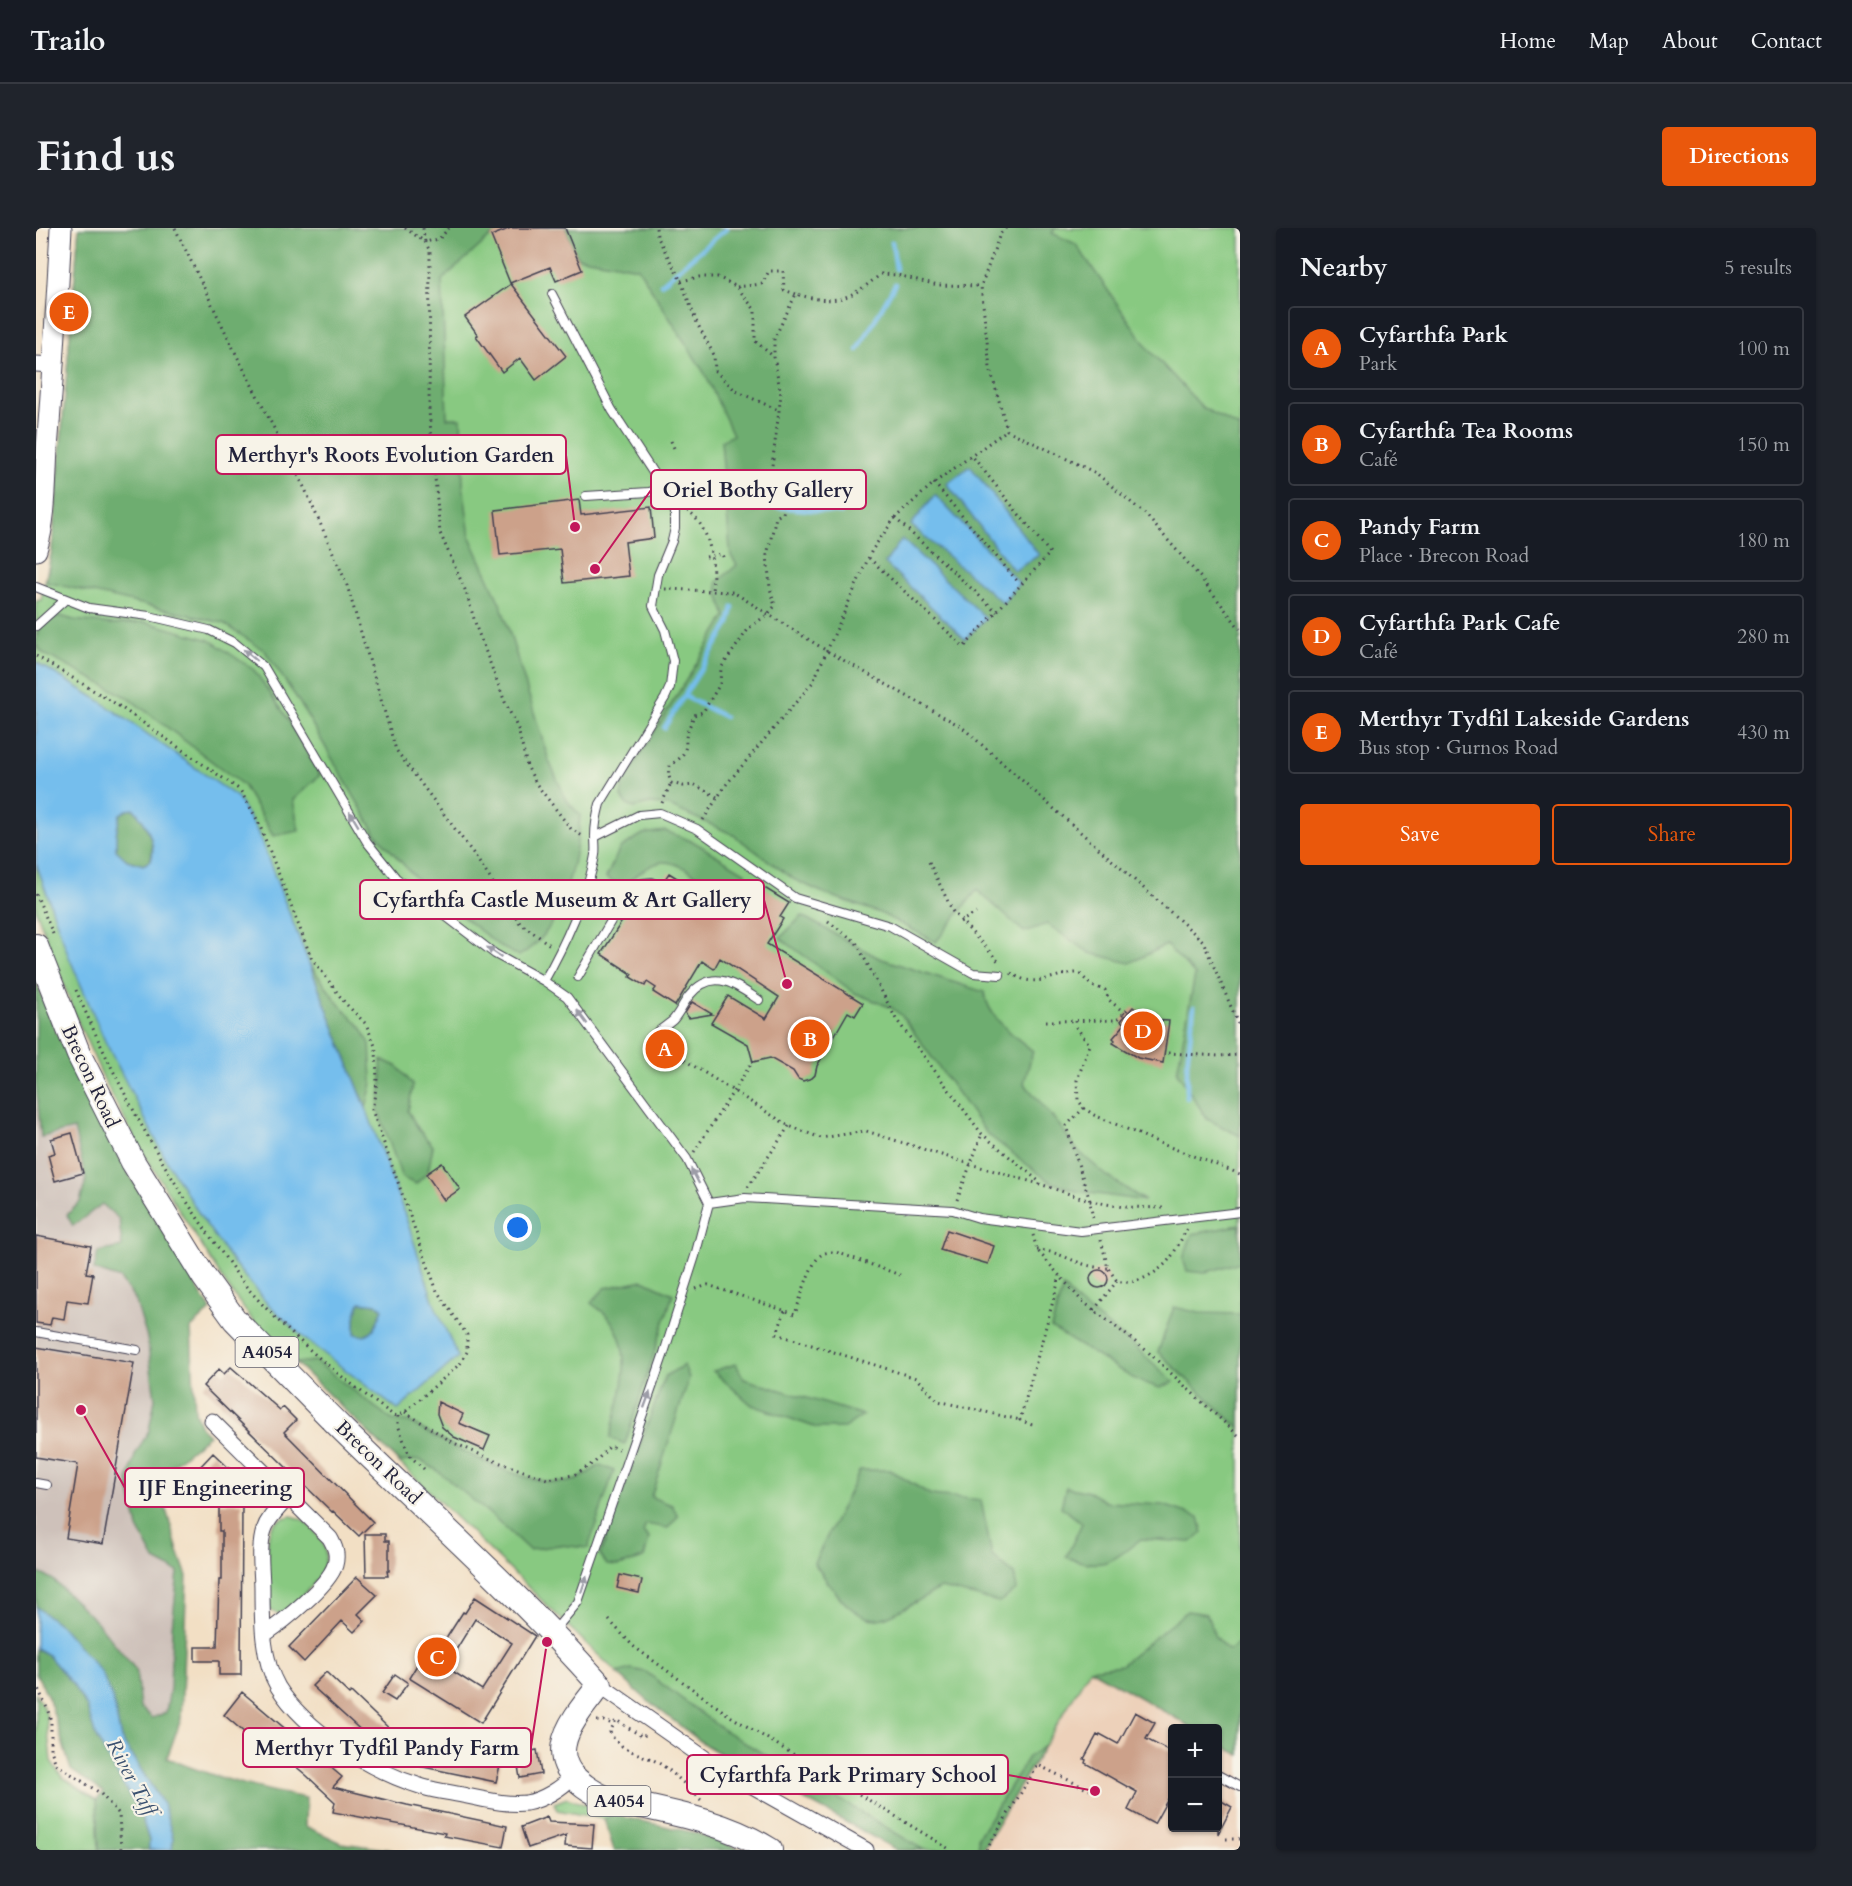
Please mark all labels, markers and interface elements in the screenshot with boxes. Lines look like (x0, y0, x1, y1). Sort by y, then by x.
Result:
text: Trailo (30, 22, 105, 60)
text: Home (1500, 27, 1556, 56)
text: Map (1589, 27, 1629, 56)
text: About (1662, 27, 1718, 56)
text: Contact (1751, 27, 1822, 56)
button: Directions (1662, 127, 1816, 186)
text: Find us (36, 128, 176, 185)
text: Nearby (1300, 250, 1388, 285)
text: 5 results (1724, 254, 1792, 281)
pin: E (50, 290, 88, 334)
text: Cyfarthfa Park (1359, 320, 1508, 350)
text: A (1314, 335, 1329, 362)
text: 100 m (1737, 335, 1790, 362)
text: Park (1359, 350, 1397, 377)
text: Cyfarthfa Tea Rooms (1359, 416, 1573, 446)
text: B (1314, 431, 1329, 458)
text: 150 m (1737, 431, 1790, 458)
callout: Merthyr's Roots Evolution Garden (216, 435, 566, 474)
text: Merthyr's Roots Evolution Garden (228, 441, 555, 470)
text: Café (1359, 446, 1398, 473)
callout: Oriel Bothy Gallery (651, 470, 866, 509)
text: Oriel Bothy Gallery (662, 476, 854, 505)
text: Pandy Farm (1359, 512, 1480, 542)
text: C (1314, 527, 1329, 554)
text: 180 m (1737, 527, 1790, 554)
text: Place · Brecon Road (1359, 542, 1529, 569)
text: Cyfarthfa Park Cafe (1359, 608, 1560, 638)
text: D (1313, 623, 1330, 650)
text: 280 m (1737, 623, 1790, 650)
text: Café (1359, 638, 1398, 665)
one-way arrow (242, 649, 258, 662)
text: Merthyr Tydfil Lakeside Gardens (1359, 704, 1690, 734)
text: E (1315, 719, 1328, 746)
text: 430 m (1737, 719, 1790, 746)
text: Bus stop · Gurnos Road (1359, 734, 1558, 761)
button: Save (1300, 804, 1540, 865)
button: Share (1552, 804, 1792, 865)
one-way arrow (348, 811, 359, 828)
callout: Cyfarthfa Castle Museum & Art Gallery (360, 880, 764, 919)
text: Cyfarthfa Castle Museum & Art Gallery (372, 886, 752, 915)
one-way arrow (485, 947, 502, 958)
pin: D (1124, 1008, 1162, 1054)
one-way arrow (576, 1009, 588, 1025)
pin: B (790, 1016, 830, 1062)
street label: Brecon Road (55, 1020, 126, 1132)
pin: A (646, 1026, 684, 1072)
one-way arrow (690, 1167, 700, 1184)
your location (503, 1213, 532, 1242)
road number: A4054 (236, 1337, 298, 1367)
one-way arrow (643, 1390, 653, 1408)
street label: Brecon Road (329, 1414, 428, 1511)
callout: IJF Engineering (125, 1468, 304, 1507)
text: IJF Engineering (138, 1474, 293, 1503)
one-way arrow (580, 1575, 590, 1593)
pin: C (418, 1634, 456, 1680)
map controls (1168, 1724, 1222, 1832)
button: + (1168, 1724, 1222, 1778)
callout: Merthyr Tydfil Pandy Farm (243, 1728, 531, 1767)
water label: River Taff (99, 1733, 166, 1825)
text: Merthyr Tydfil Pandy Farm (255, 1734, 520, 1763)
callout: Cyfarthfa Park Primary School (687, 1755, 1008, 1794)
text: Cyfarthfa Park Primary School (699, 1761, 997, 1790)
button: − (1168, 1778, 1222, 1832)
road number: A4054 (588, 1786, 650, 1816)

